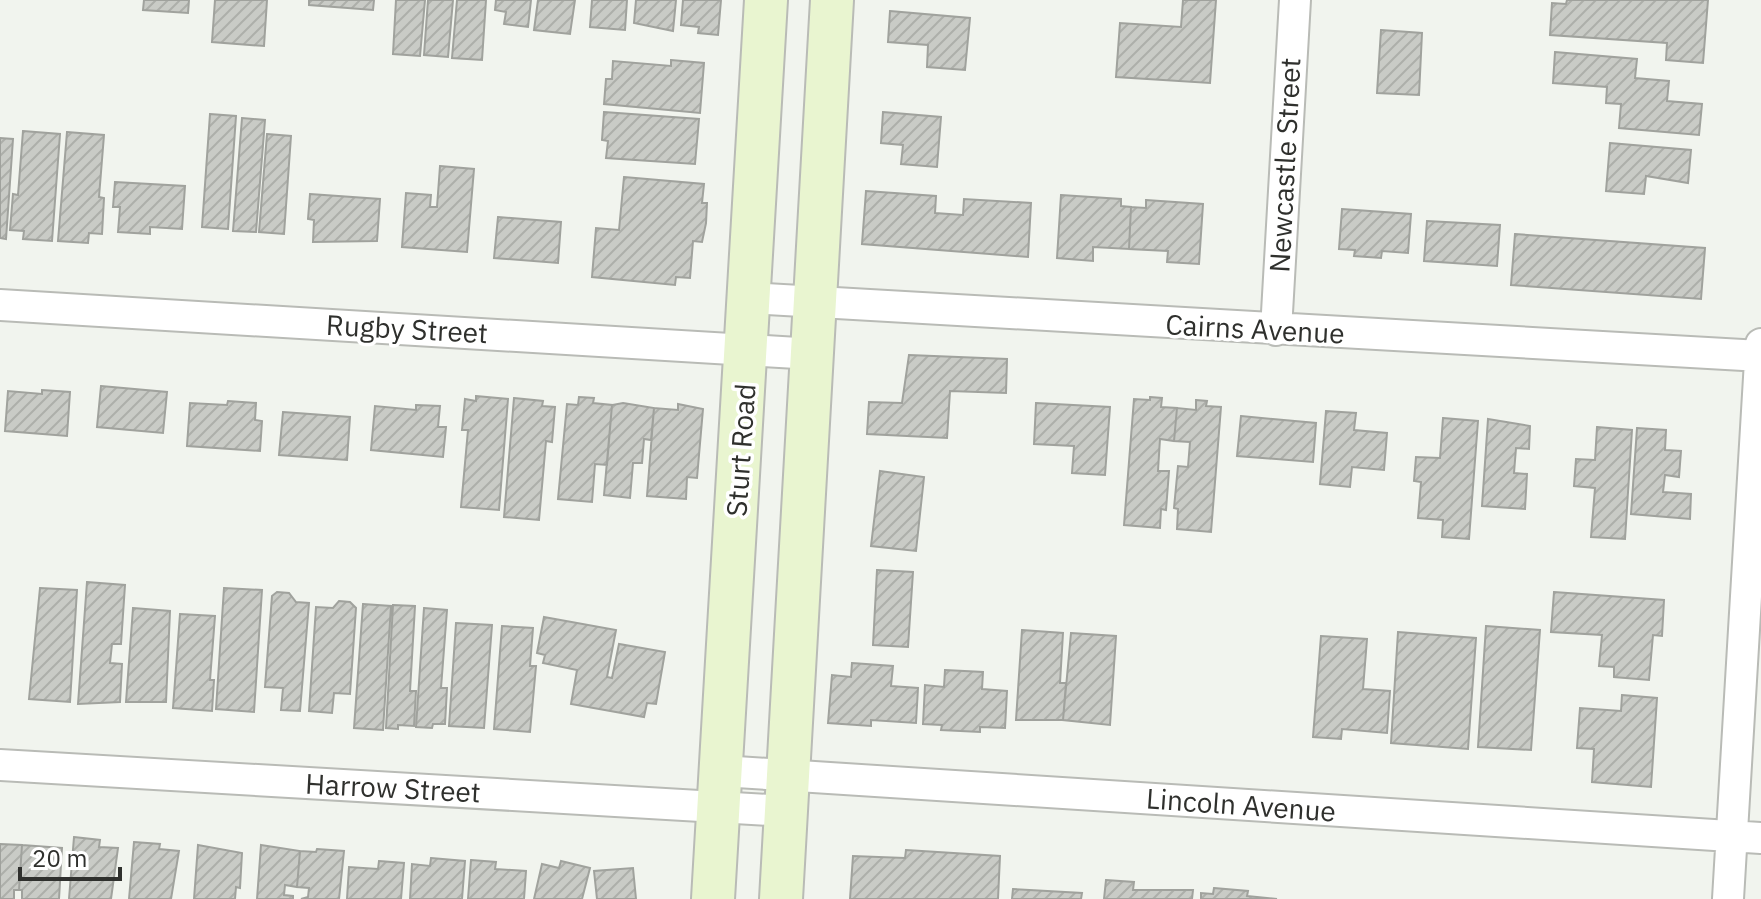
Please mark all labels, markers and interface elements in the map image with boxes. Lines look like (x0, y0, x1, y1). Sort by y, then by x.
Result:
street label: Newcastle Street (1260, 57, 1309, 273)
street label: Cairns Avenue (1165, 305, 1346, 352)
street label: Rugby Street (325, 306, 489, 351)
street label: Sturt Road (717, 382, 764, 518)
street label: Harrow Street (304, 764, 482, 811)
street label: Lincoln Avenue (1145, 779, 1337, 830)
scale bar (20, 831, 120, 881)
text: 20 m (32, 842, 87, 874)

